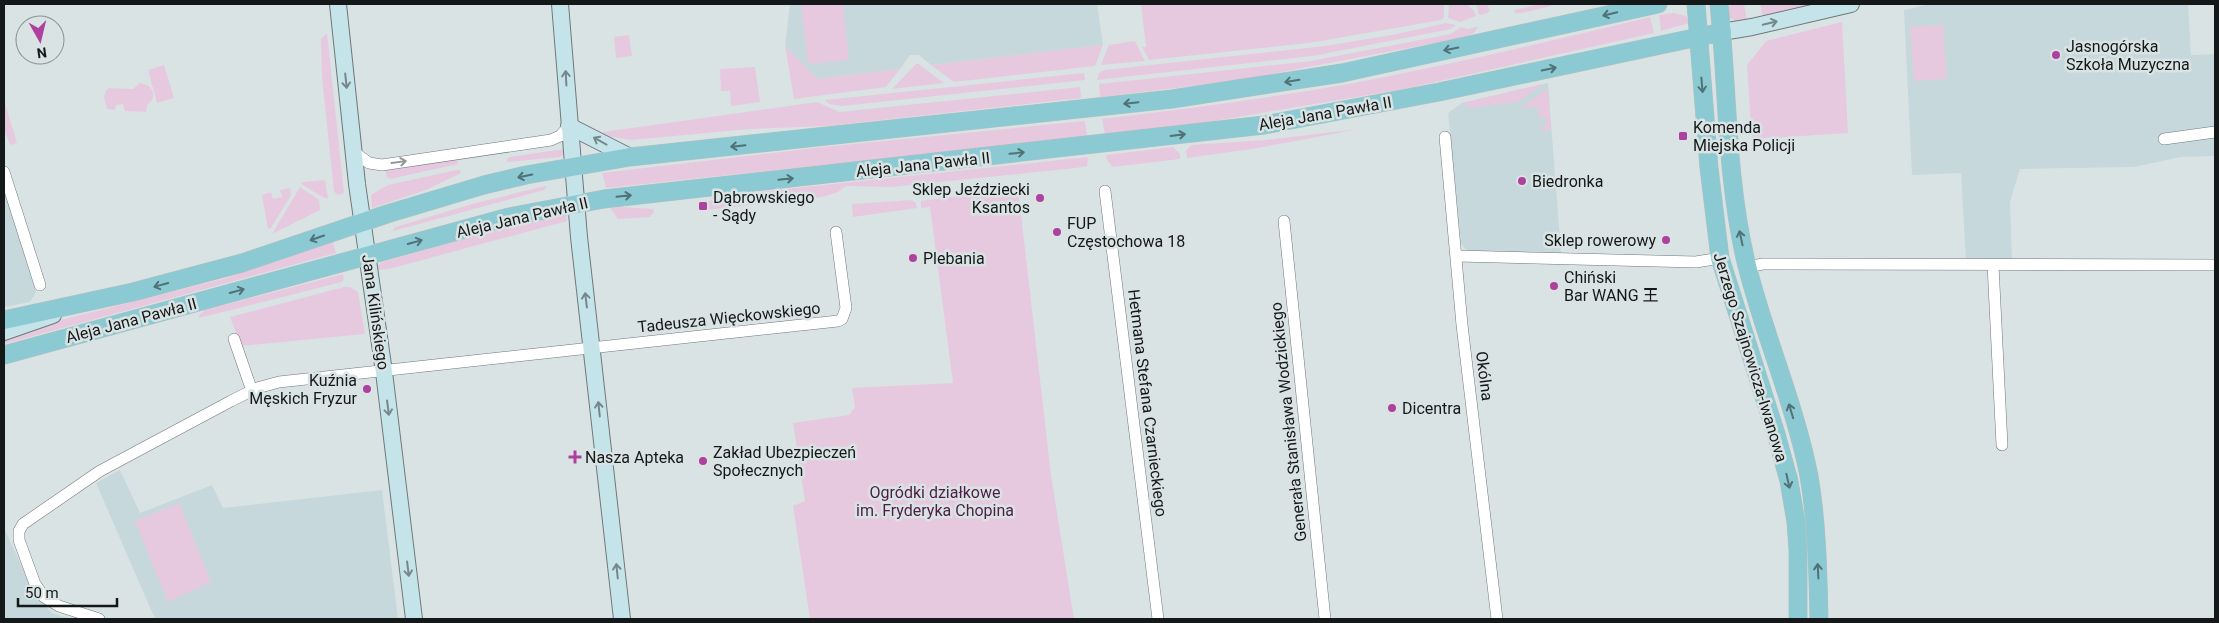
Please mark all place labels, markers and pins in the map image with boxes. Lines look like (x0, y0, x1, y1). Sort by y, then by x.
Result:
place label: Jasnogórska Szkoła Muzyczna (2066, 37, 2190, 74)
marker: Jasnogórska Szkoła Muzyczna (2050, 49, 2062, 61)
place label: Komenda Miejska Policji (1693, 118, 1795, 155)
marker: Komenda Miejska Policji (1677, 130, 1689, 142)
place label: Biedronka (1532, 172, 1603, 191)
marker: Biedronka (1516, 175, 1528, 187)
place label: Sklep Jeździecki Ksantos (912, 180, 1030, 217)
place label: Dąbrowskiego - Sądy (713, 188, 814, 225)
marker: Sklep Jeździecki Ksantos (1034, 192, 1046, 204)
marker: Dąbrowskiego - Sądy (697, 200, 709, 212)
place label: FUP Częstochowa 18 (1067, 214, 1185, 251)
marker: FUP Częstochowa 18 (1051, 226, 1063, 238)
place label: Sklep rowerowy (1544, 231, 1656, 250)
marker: Sklep rowerowy (1660, 234, 1672, 246)
place label: Plebania (923, 249, 985, 268)
marker: Plebania (907, 252, 919, 264)
place label: Chiński Bar WANG 王 (1564, 268, 1659, 305)
marker: Chiński Bar WANG 王 (1548, 280, 1560, 292)
place label: Kuźnia Męskich Fryzur (249, 371, 358, 408)
marker: Kuźnia Męskich Fryzur (361, 383, 373, 395)
place label: Dicentra (1402, 399, 1461, 418)
marker: Dicentra (1386, 402, 1398, 414)
place label: Zakład Ubezpieczeń Społecznych (713, 443, 856, 480)
place label: Nasza Apteka (585, 448, 684, 467)
marker: Nasza Apteka (569, 451, 581, 463)
marker: Zakład Ubezpieczeń Społecznych (697, 455, 709, 467)

